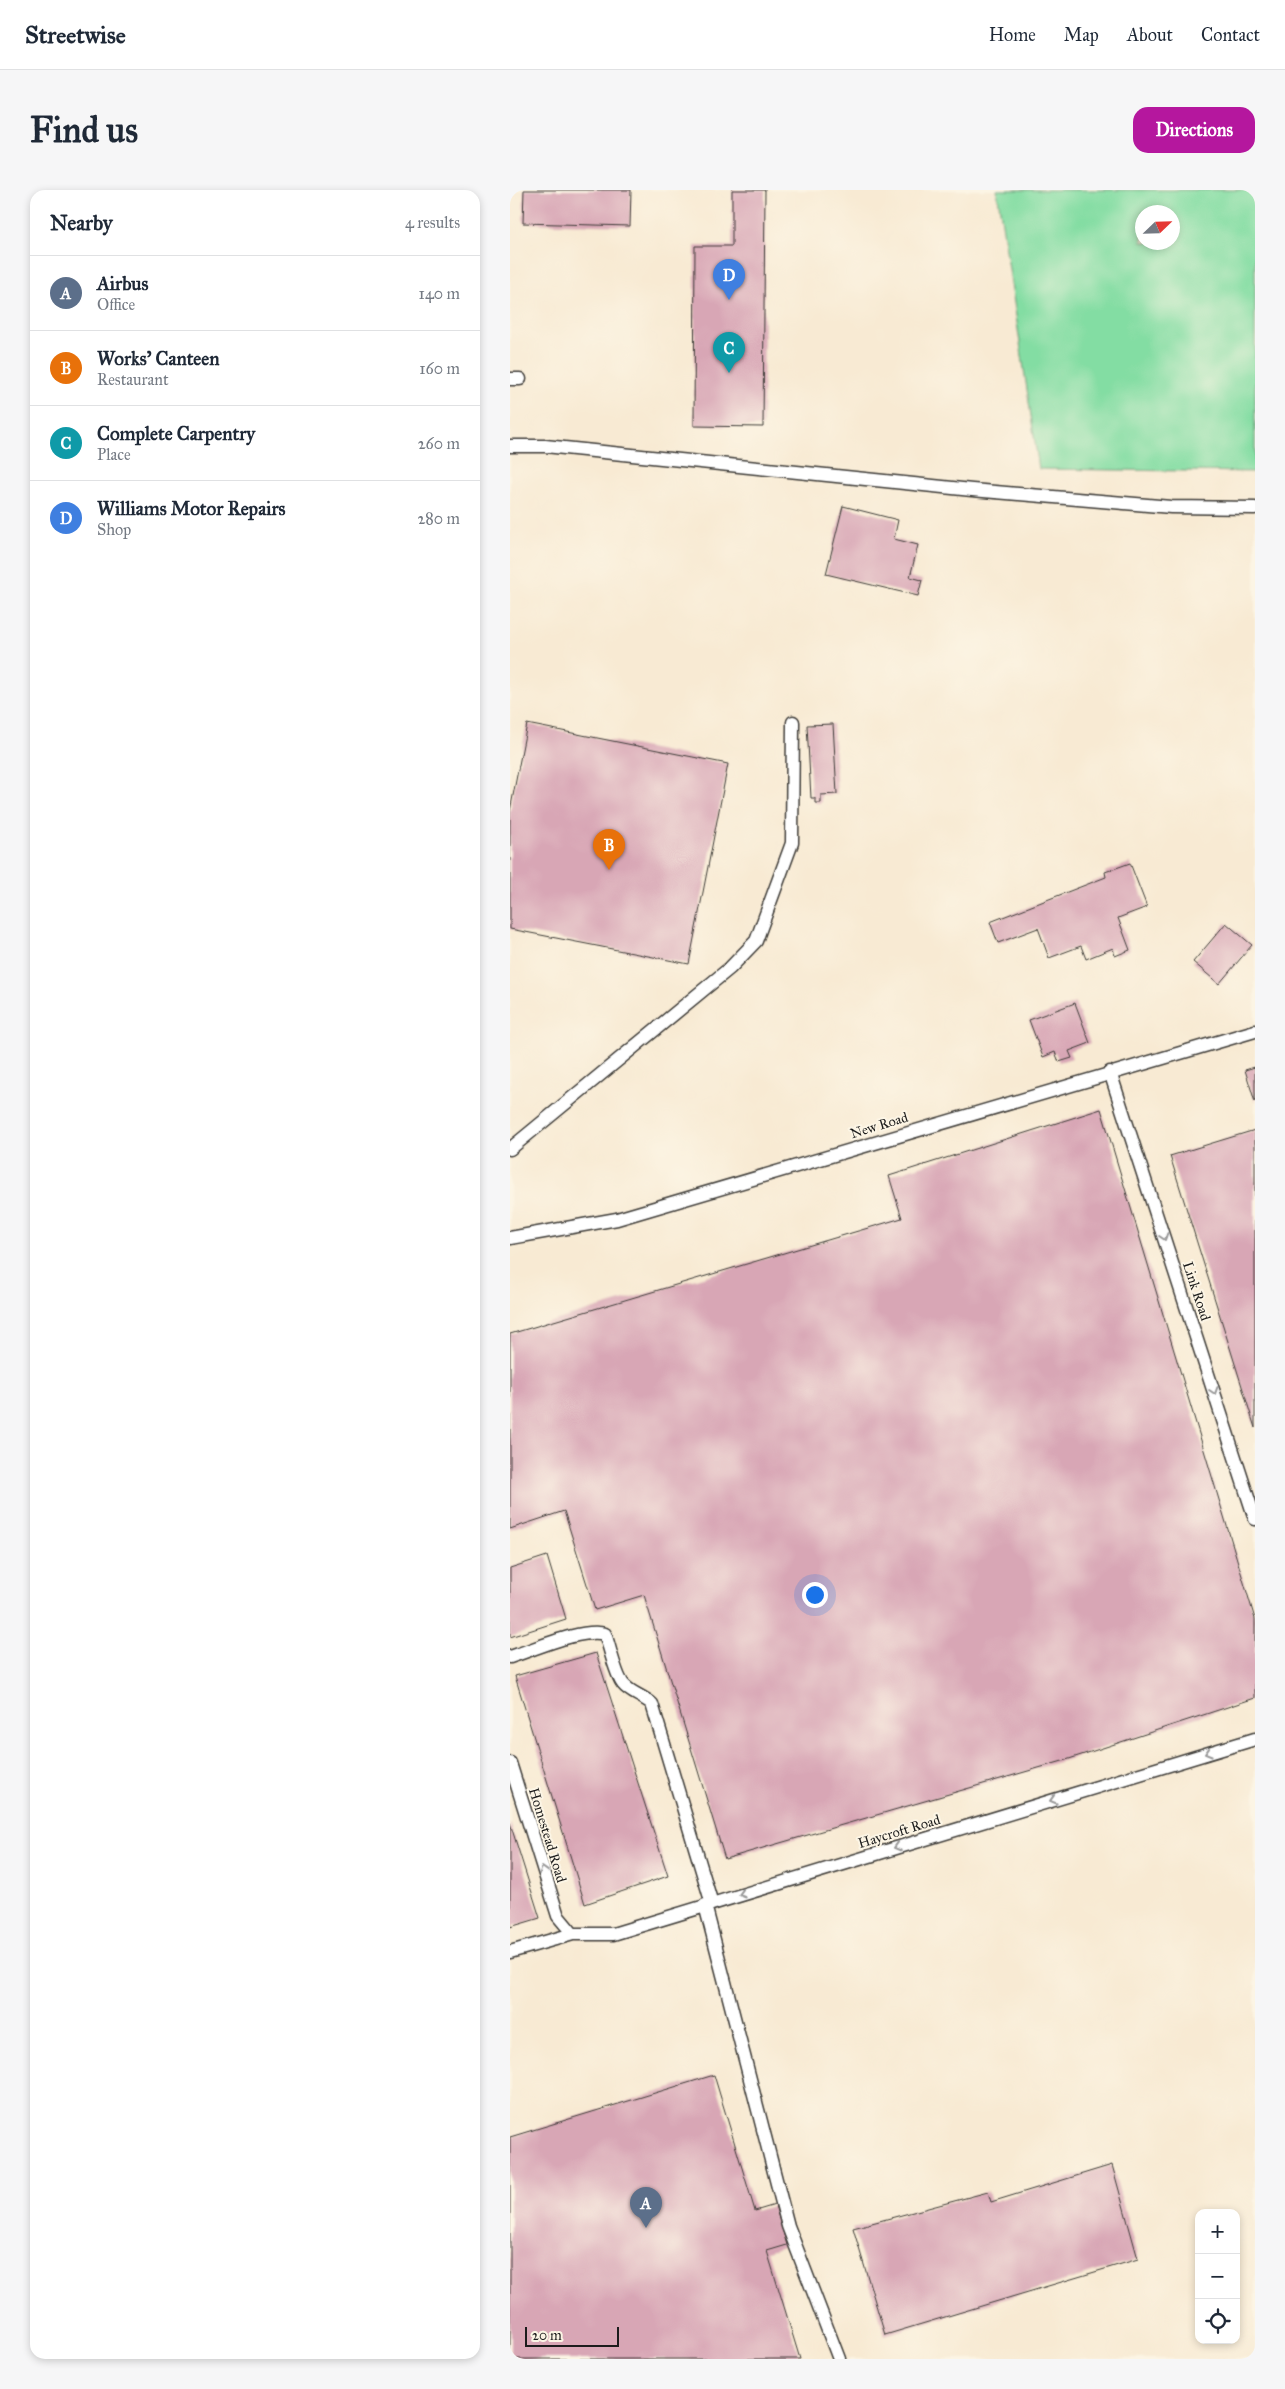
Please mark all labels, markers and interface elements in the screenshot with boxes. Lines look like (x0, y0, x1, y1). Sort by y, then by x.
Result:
text: Streetwise (25, 20, 126, 50)
text: Home (989, 24, 1036, 46)
text: Map (1064, 24, 1099, 46)
text: About (1127, 24, 1173, 46)
text: Contact (1201, 24, 1260, 46)
button: Directions (1133, 107, 1255, 153)
text: Find us (30, 109, 138, 152)
north arrow (1135, 205, 1180, 250)
text: Nearby (50, 210, 113, 236)
text: 4 results (405, 213, 460, 232)
pin: D (713, 259, 745, 300)
text: Airbus (97, 272, 148, 295)
text: A (61, 284, 71, 303)
text: 140 m (419, 284, 460, 303)
text: Office (97, 295, 135, 314)
pin: C (713, 332, 745, 373)
text: Works' Canteen (97, 347, 219, 370)
text: B (61, 359, 71, 378)
text: 160 m (419, 359, 460, 378)
text: Restaurant (97, 370, 169, 389)
text: Complete Carpentry (97, 422, 255, 445)
text: C (61, 434, 71, 453)
text: 260 m (418, 434, 460, 453)
text: Place (97, 445, 131, 464)
text: Williams Motor Repairs (97, 497, 285, 520)
text: D (60, 509, 72, 528)
text: 280 m (417, 509, 460, 528)
text: Shop (97, 520, 131, 539)
pin: B (593, 829, 625, 870)
street label: New Road (848, 1109, 910, 1142)
one-way arrow (1158, 1232, 1168, 1241)
street label: Link Road (1179, 1259, 1214, 1323)
one-way arrow (1208, 1387, 1218, 1395)
your location (802, 1582, 828, 1608)
one-way arrow (1205, 1747, 1213, 1757)
street label: Homestead Road (525, 1786, 570, 1885)
one-way arrow (1049, 1794, 1058, 1804)
street label: Haycroft Road (856, 1811, 942, 1852)
one-way arrow (894, 1842, 902, 1852)
one-way arrow (539, 1866, 549, 1874)
one-way arrow (738, 1889, 747, 1899)
pin: A (630, 2187, 662, 2228)
map controls (1195, 2209, 1240, 2344)
button: + (1195, 2209, 1240, 2254)
button: − (1195, 2254, 1240, 2299)
button: locate (1195, 2299, 1240, 2344)
scale bar (525, 2324, 619, 2347)
text: 20 m (532, 2327, 562, 2344)

